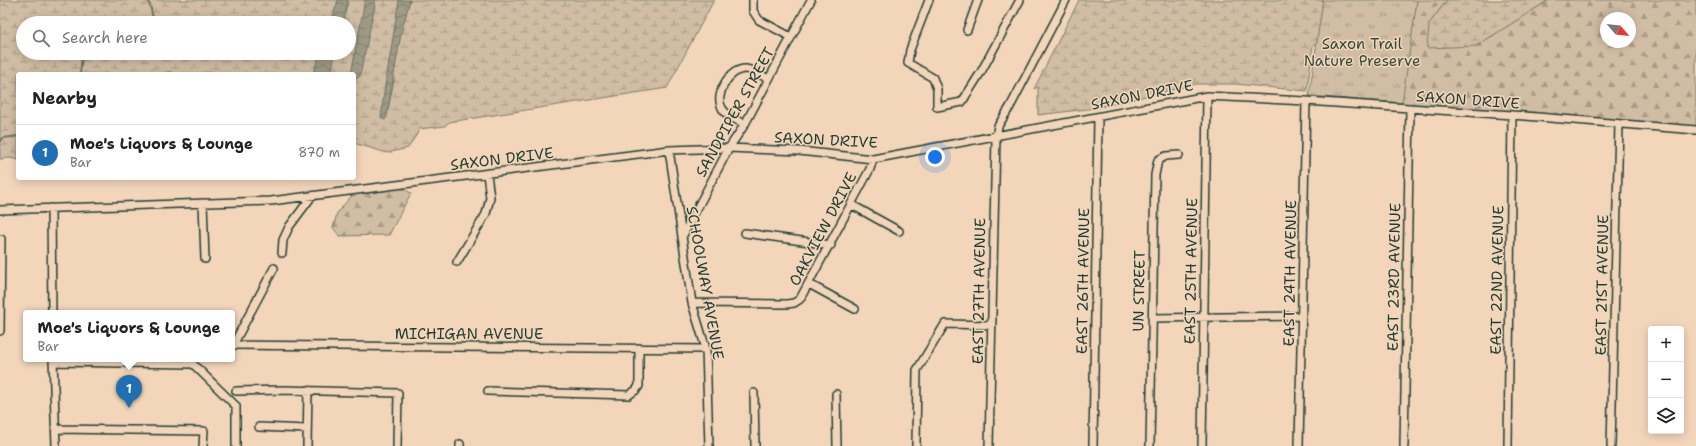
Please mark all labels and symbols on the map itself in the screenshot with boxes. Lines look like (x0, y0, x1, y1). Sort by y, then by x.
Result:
north arrow (1600, 12, 1636, 48)
park label: Saxon Trail Nature Preserve (1304, 34, 1420, 71)
street label: SANDPIPER STREET (691, 44, 779, 180)
street label: SAXON DRIVE (1089, 75, 1195, 115)
street label: SAXON DRIVE (1416, 86, 1520, 114)
street label: SAXON DRIVE (774, 127, 878, 153)
street label: SAXON DRIVE (449, 143, 555, 175)
your location (925, 147, 945, 167)
street label: OAKVIEW DRIVE (785, 169, 861, 289)
street label: EAST 25TH AVENUE (1180, 198, 1202, 344)
street label: EAST 24TH AVENUE (1279, 200, 1301, 346)
street label: EAST 23RD AVENUE (1383, 203, 1405, 351)
street label: SCHOOLWAY AVENUE (682, 205, 728, 361)
street label: EAST 22ND AVENUE (1486, 205, 1508, 355)
street label: EAST 26TH AVENUE (1072, 208, 1094, 354)
street label: EAST 21ST AVENUE (1591, 214, 1613, 356)
street label: EAST 27TH AVENUE (968, 218, 990, 364)
street label: UN STREET (1128, 250, 1150, 332)
street label: MICHIGAN AVENUE (395, 324, 543, 344)
pin: 1 (116, 375, 142, 408)

